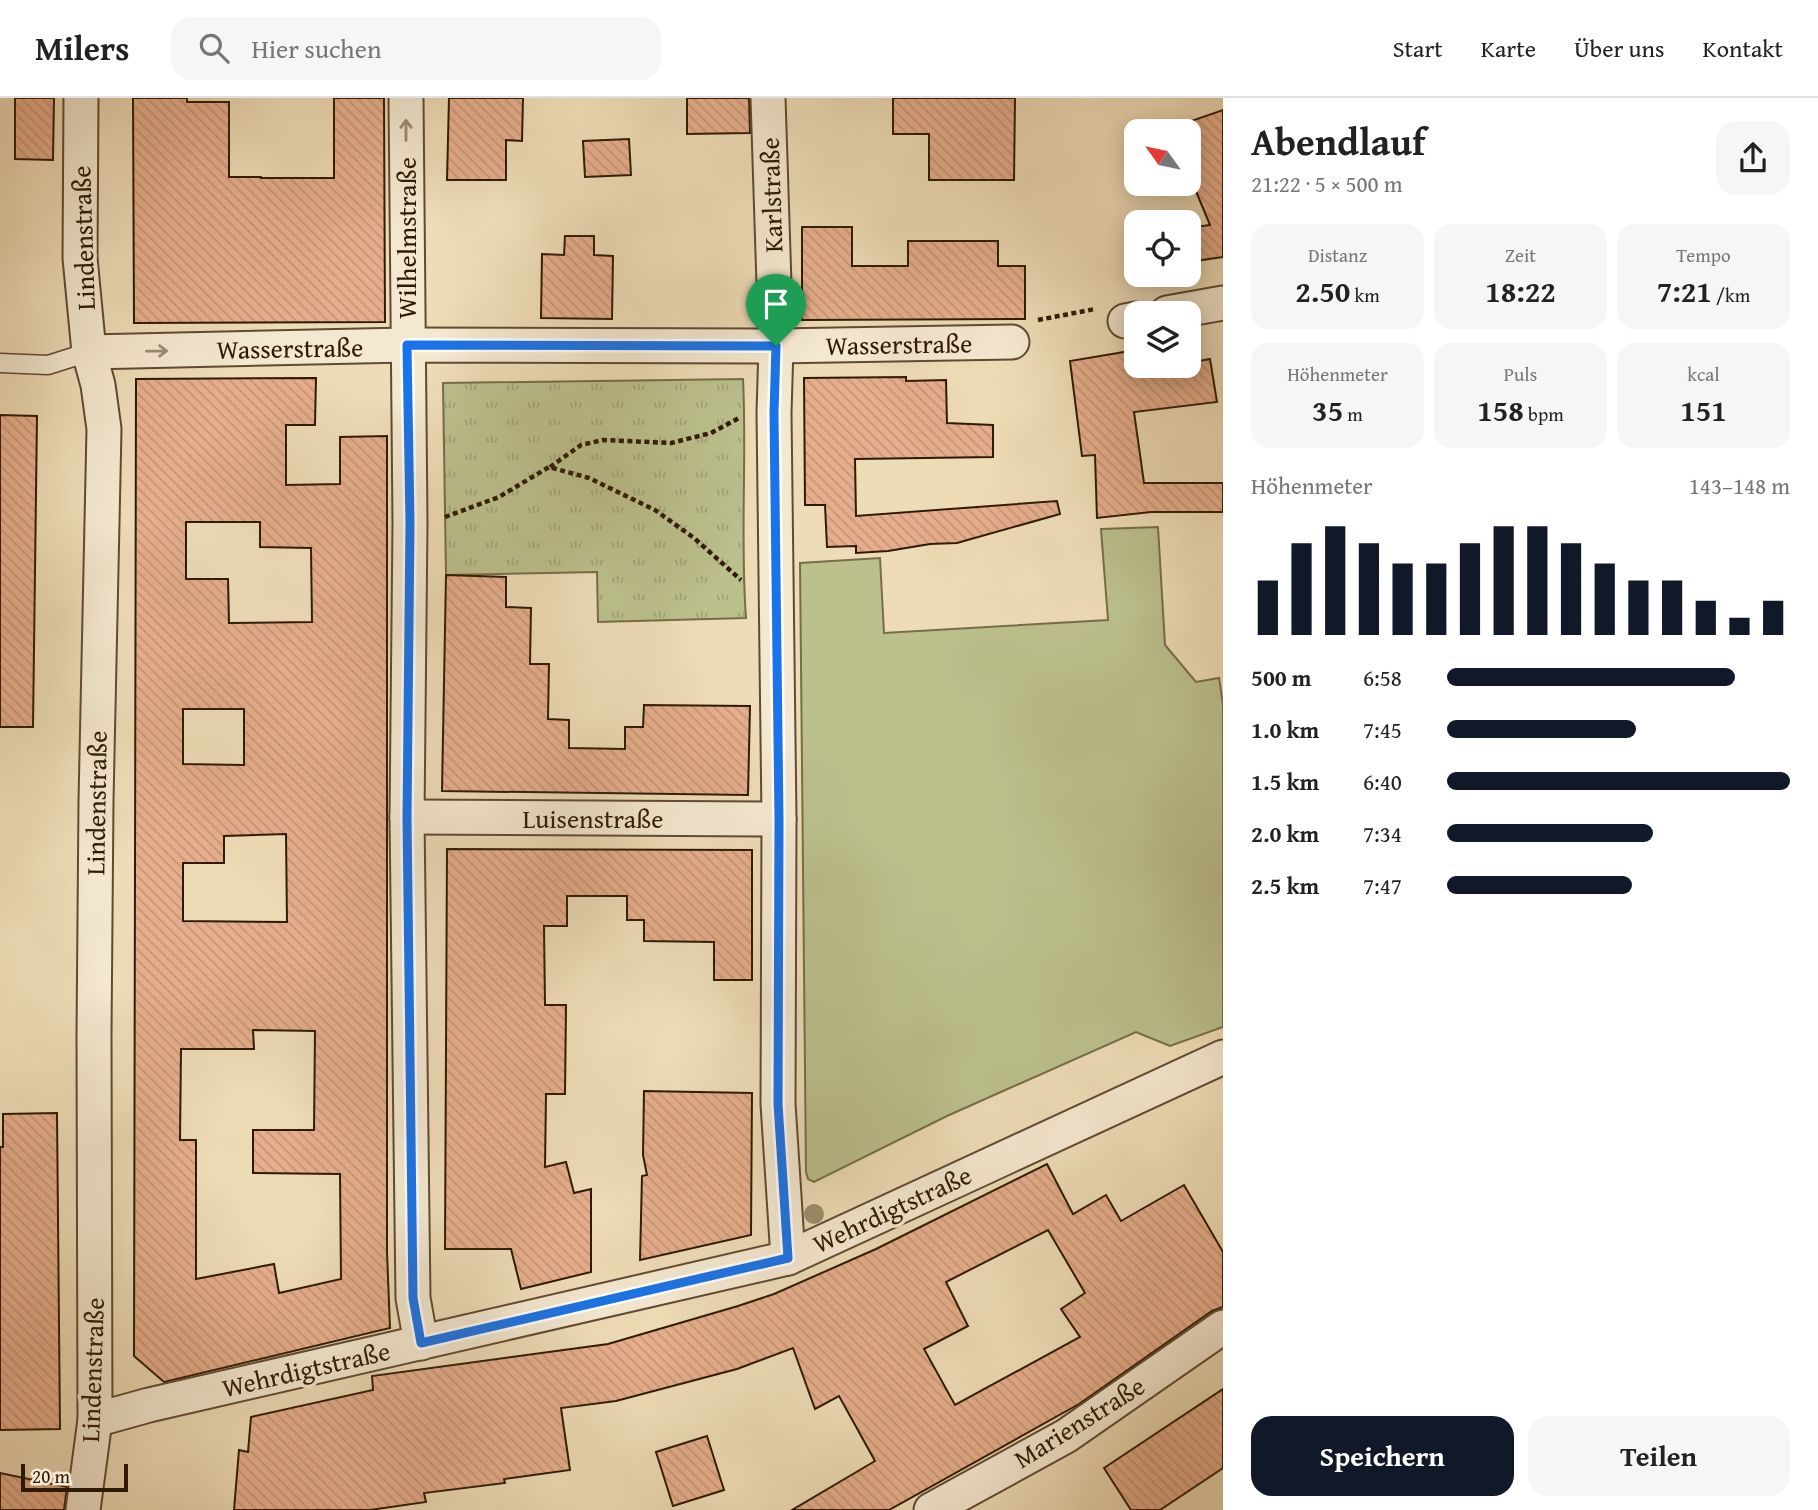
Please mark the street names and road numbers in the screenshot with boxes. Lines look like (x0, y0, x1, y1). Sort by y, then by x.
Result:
street label: Karlstraße (749, 137, 793, 253)
street label: Wilhelmstraße (387, 157, 426, 319)
street label: Lindenstraße (61, 165, 105, 311)
street label: Wasserstraße (825, 323, 973, 365)
street label: Wasserstraße (216, 327, 364, 369)
street label: Lindenstraße (75, 730, 117, 876)
street label: Luisenstraße (523, 799, 663, 838)
street label: Wehrdigtstraße (806, 1155, 978, 1263)
street label: Lindenstraße (70, 1297, 114, 1443)
street label: Wehrdigtstraße (218, 1331, 394, 1407)
street label: Marienstraße (1006, 1366, 1152, 1478)

